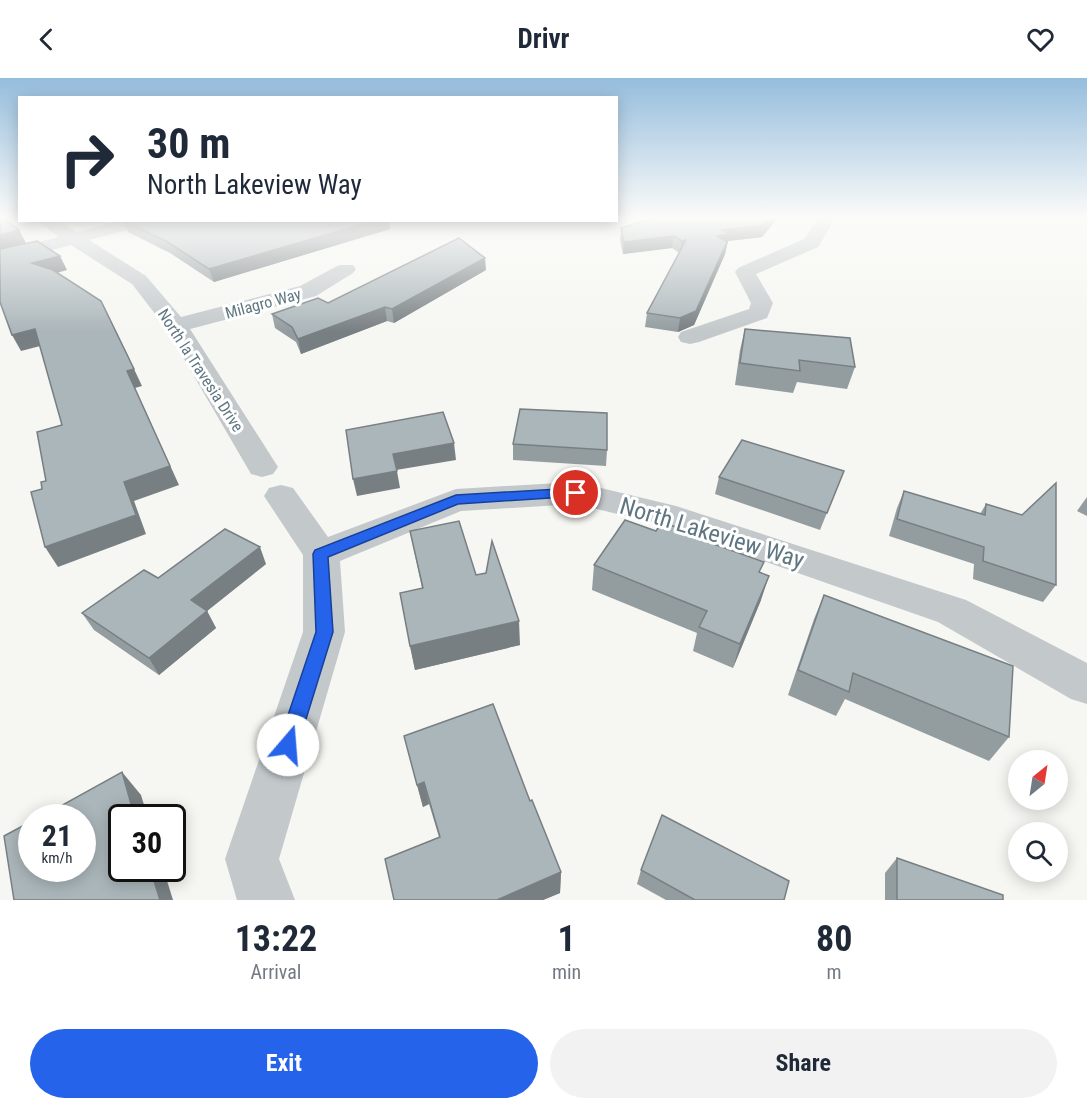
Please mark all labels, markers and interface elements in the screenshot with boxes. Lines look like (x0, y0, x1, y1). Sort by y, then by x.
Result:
icon: back (30, 23, 63, 56)
text: Drivr (517, 23, 570, 55)
icon: heart (1024, 23, 1057, 56)
text: 30 m (147, 119, 230, 168)
icon: right (48, 120, 126, 198)
text: North Lakeview Way (147, 169, 362, 201)
street label: Milagro Way (223, 284, 303, 323)
street label: North la Travesia Drive (154, 305, 247, 435)
pin (550, 467, 601, 518)
icon: arrive (559, 476, 592, 509)
street label: North Lakeview Way (617, 492, 807, 574)
position arrow (256, 713, 320, 777)
north arrow (1008, 750, 1068, 810)
map controls (1008, 750, 1068, 882)
speed limit sign: 30 (108, 804, 186, 882)
text: 21 (42, 818, 72, 853)
button: search (1008, 822, 1068, 882)
text: km/h (42, 849, 72, 867)
text: 13:22 (235, 918, 317, 960)
text: 1 (558, 918, 576, 960)
text: 80 (816, 918, 852, 960)
text: Arrival (251, 960, 301, 984)
text: min (552, 960, 581, 984)
text: m (827, 960, 842, 984)
button: Exit (30, 1029, 538, 1098)
button: Share (550, 1029, 1057, 1098)

